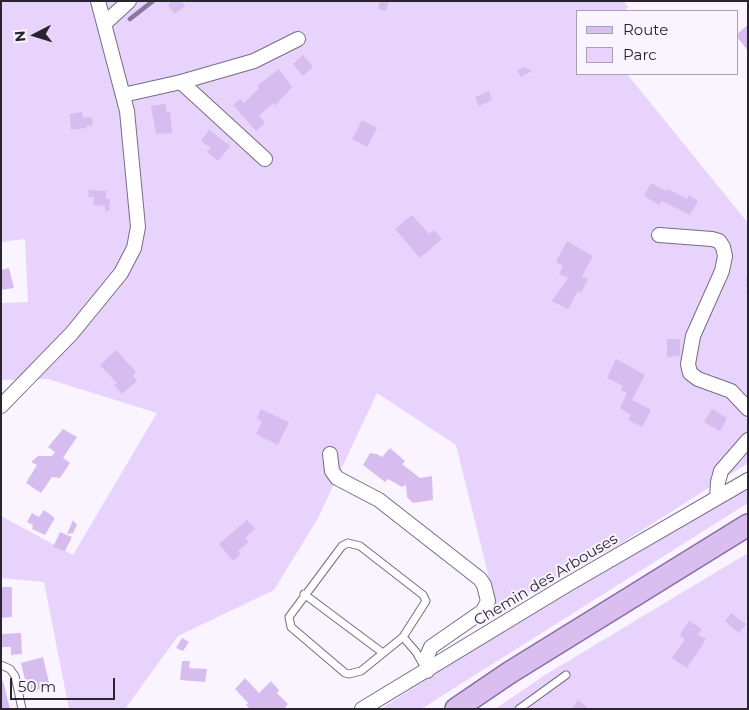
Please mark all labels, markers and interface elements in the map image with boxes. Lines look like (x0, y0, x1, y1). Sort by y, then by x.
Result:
north arrow (10, 10, 60, 60)
legend (576, 10, 739, 75)
text: Route (623, 20, 668, 39)
text: N (11, 30, 30, 43)
text: Parc (623, 45, 657, 64)
street label: Chemin des Arbouses (471, 530, 621, 630)
scale bar (12, 668, 118, 700)
text: 50 m (18, 677, 56, 696)

